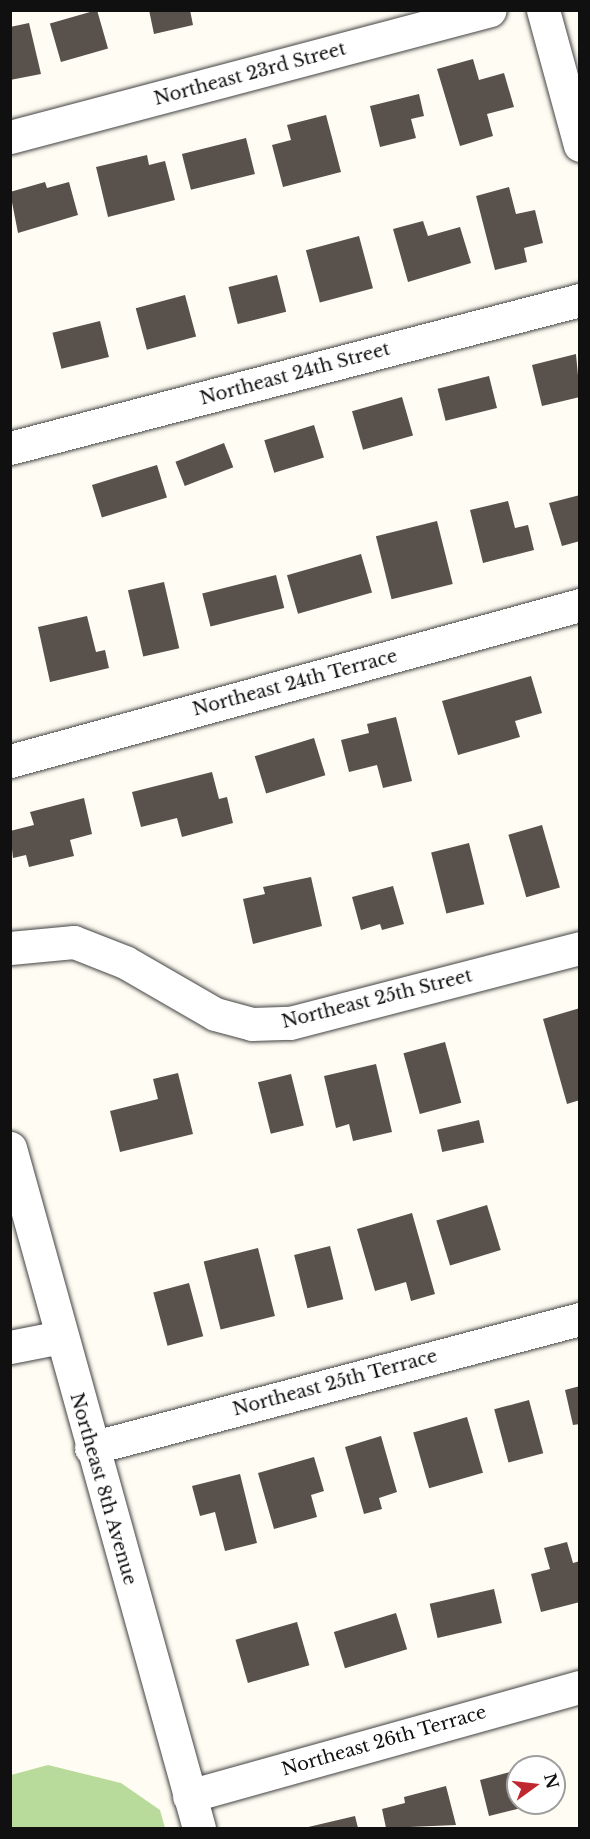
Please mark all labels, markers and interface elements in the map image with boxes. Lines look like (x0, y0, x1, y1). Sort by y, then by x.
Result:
street label: Northeast 23rd Street (152, 38, 348, 110)
street label: Northeast 24th Street (198, 338, 392, 410)
street label: Northeast 24th Terrace (190, 645, 400, 721)
street label: Northeast 25th Street (280, 965, 474, 1033)
street label: Northeast 25th Terrace (230, 1345, 440, 1421)
street label: Northeast 8th Avenue (65, 1390, 141, 1588)
street label: Northeast 26th Terrace (279, 1701, 489, 1781)
north arrow (506, 1755, 566, 1815)
text: N (540, 1771, 563, 1791)

